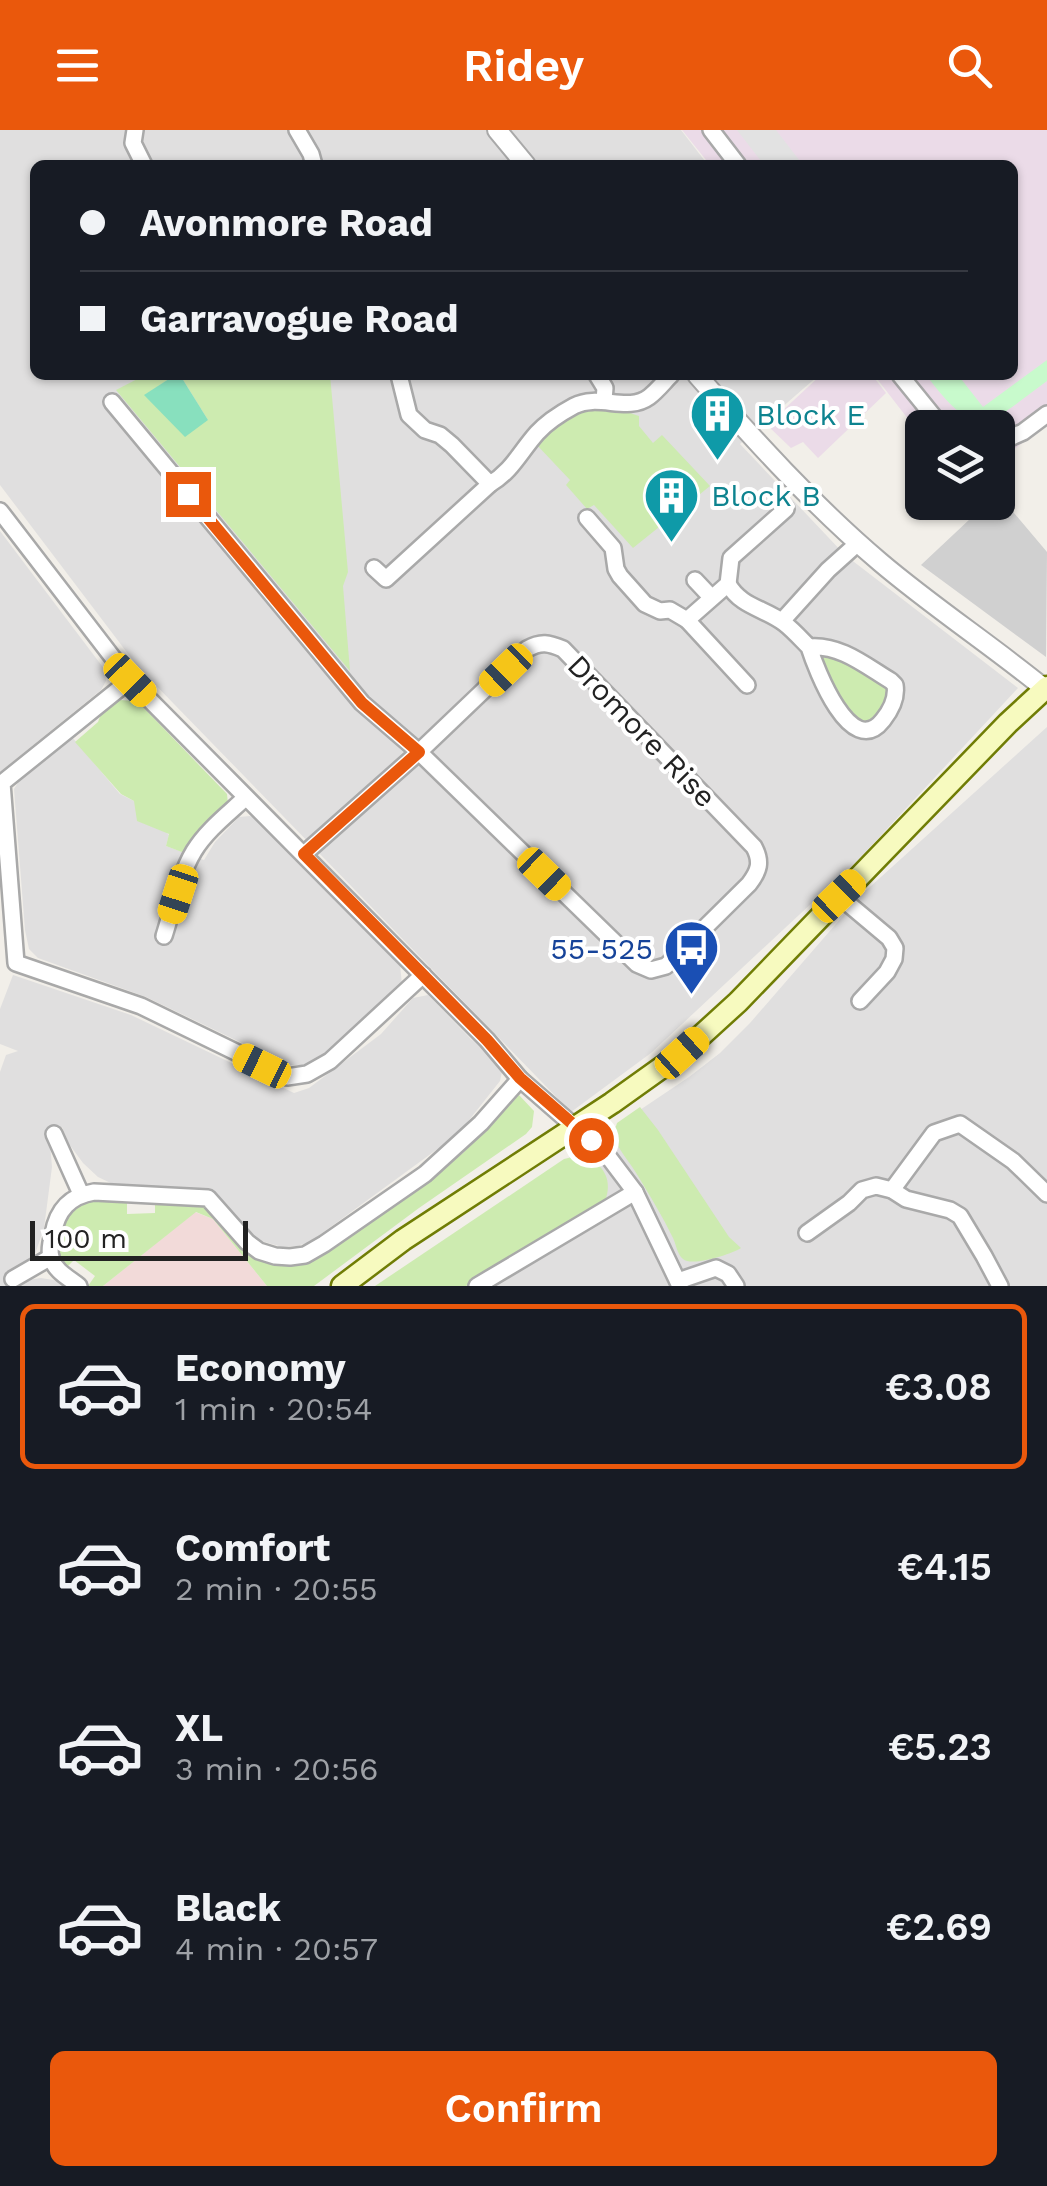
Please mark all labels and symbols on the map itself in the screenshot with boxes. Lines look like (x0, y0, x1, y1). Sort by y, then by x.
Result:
building icon: Block E (687, 384, 747, 463)
place label: Block E (756, 397, 865, 432)
building icon: Block B (642, 465, 702, 544)
route end (166, 472, 211, 517)
place label: Block B (711, 478, 821, 513)
car (474, 638, 538, 702)
car (98, 648, 162, 712)
street label: Dromore Rise (561, 648, 723, 814)
car (512, 842, 576, 906)
car (154, 861, 202, 927)
car (807, 864, 871, 928)
bus stop icon: 55-525 (662, 918, 722, 997)
place label: 55-525 (550, 931, 653, 966)
car (650, 1022, 714, 1084)
car (228, 1039, 296, 1093)
route start (569, 1118, 614, 1163)
scale bar (30, 1216, 248, 1260)

